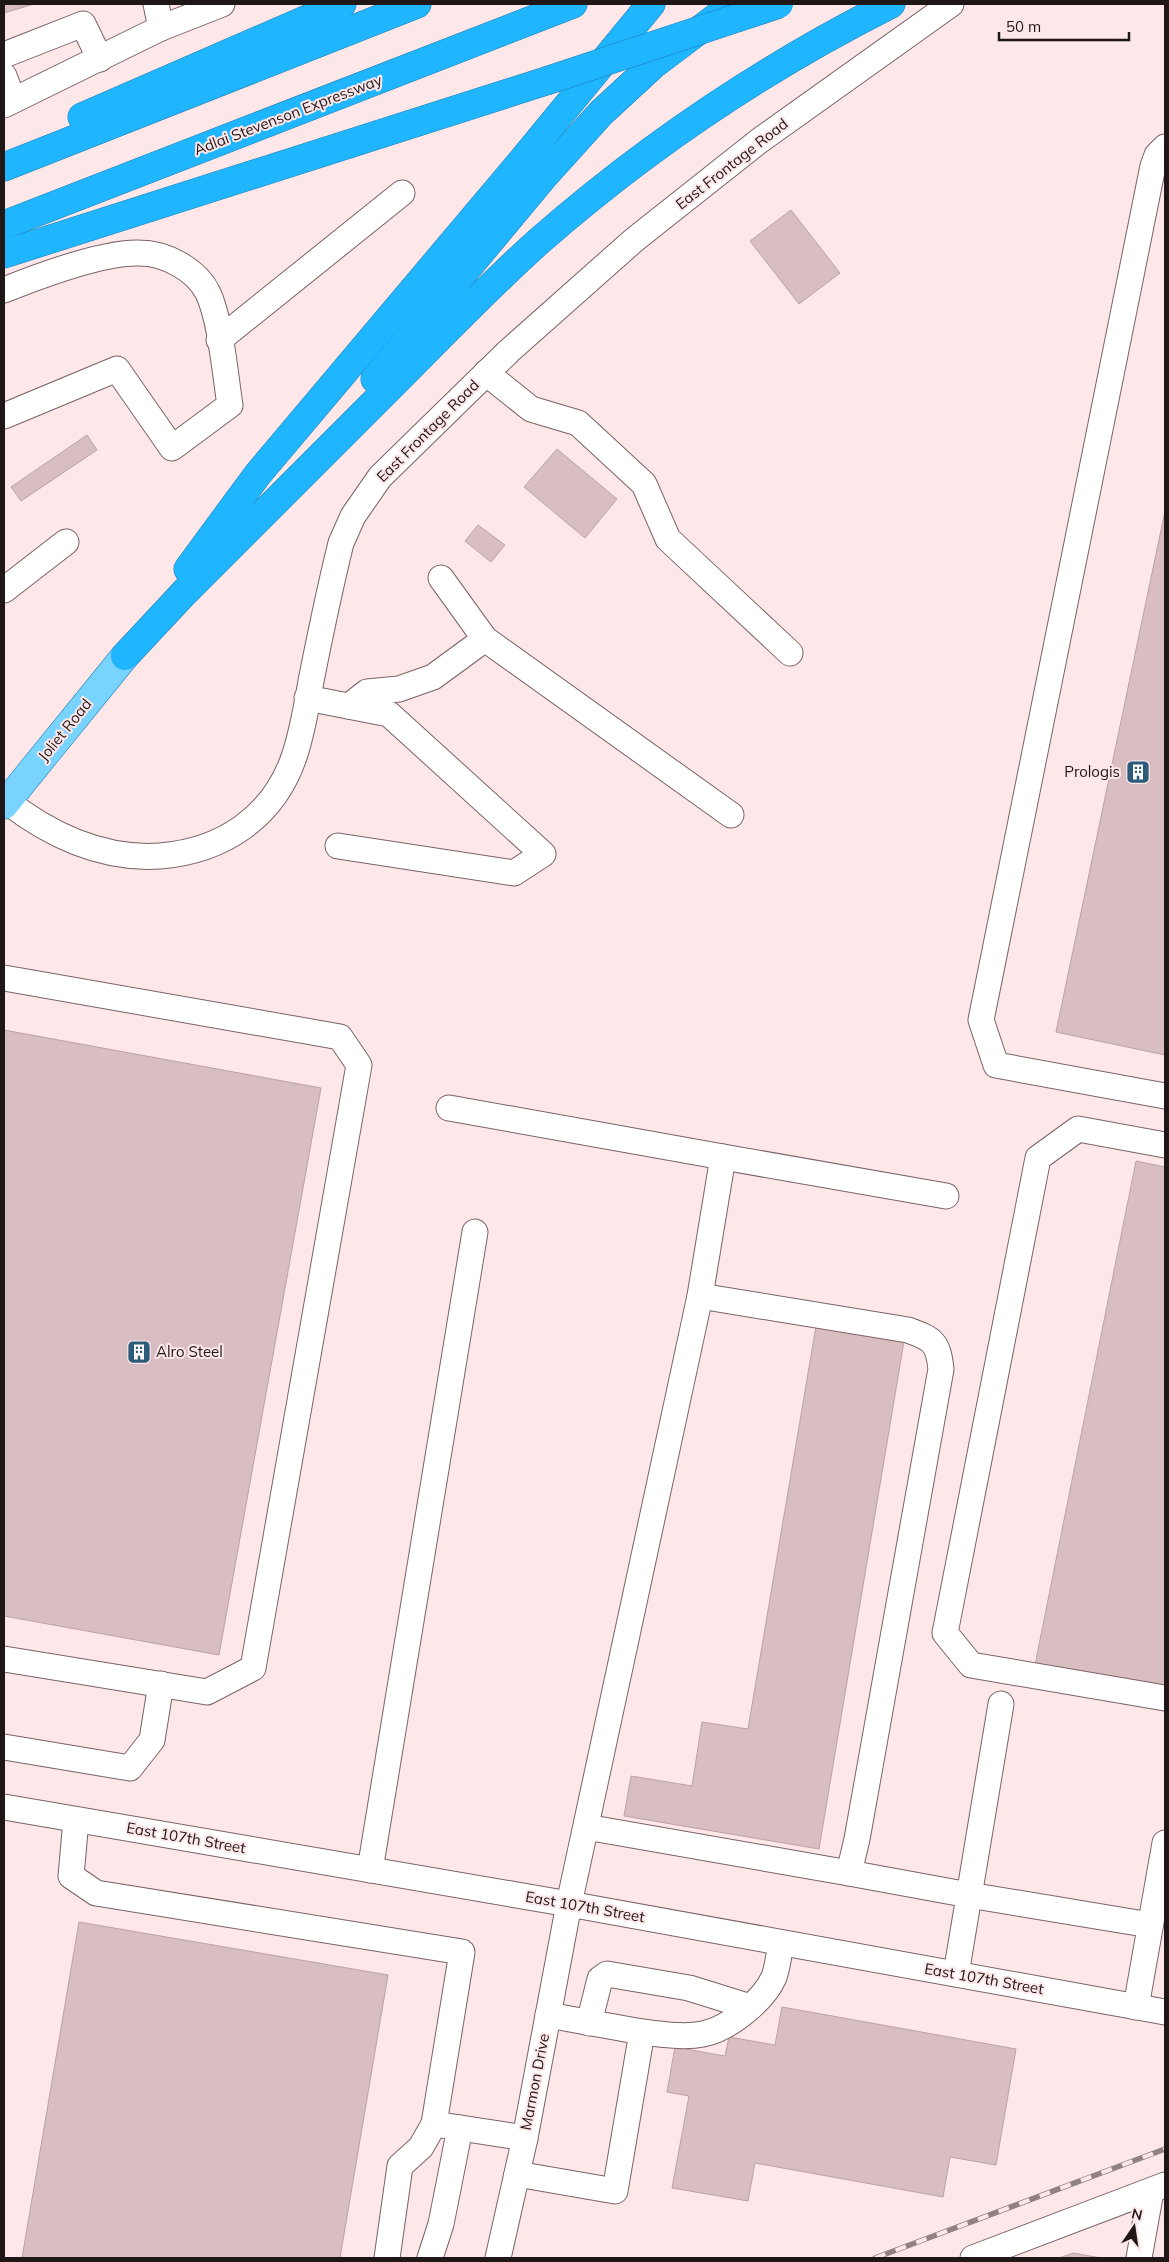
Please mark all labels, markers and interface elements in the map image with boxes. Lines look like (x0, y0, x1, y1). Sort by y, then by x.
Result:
scale bar (999, 10, 1129, 42)
text: 50 m (1006, 17, 1041, 36)
street label: Adlai Stevenson Expressway (191, 70, 385, 159)
street label: East Frontage Road (672, 114, 792, 213)
street label: East Frontage Road (372, 375, 483, 486)
street label: Joliet Road (34, 695, 96, 765)
building icon: Prologis (1125, 759, 1151, 785)
place label: Prologis (1064, 762, 1120, 781)
building icon: Alro Steel (126, 1339, 152, 1365)
place label: Alro Steel (156, 1342, 223, 1361)
street label: East 107th Street (125, 1818, 247, 1857)
street label: East 107th Street (524, 1887, 646, 1926)
street label: East 107th Street (923, 1959, 1045, 1998)
street label: Marmon Drive (516, 2032, 553, 2132)
north arrow (1109, 2202, 1159, 2252)
text: N (1130, 2204, 1144, 2224)

